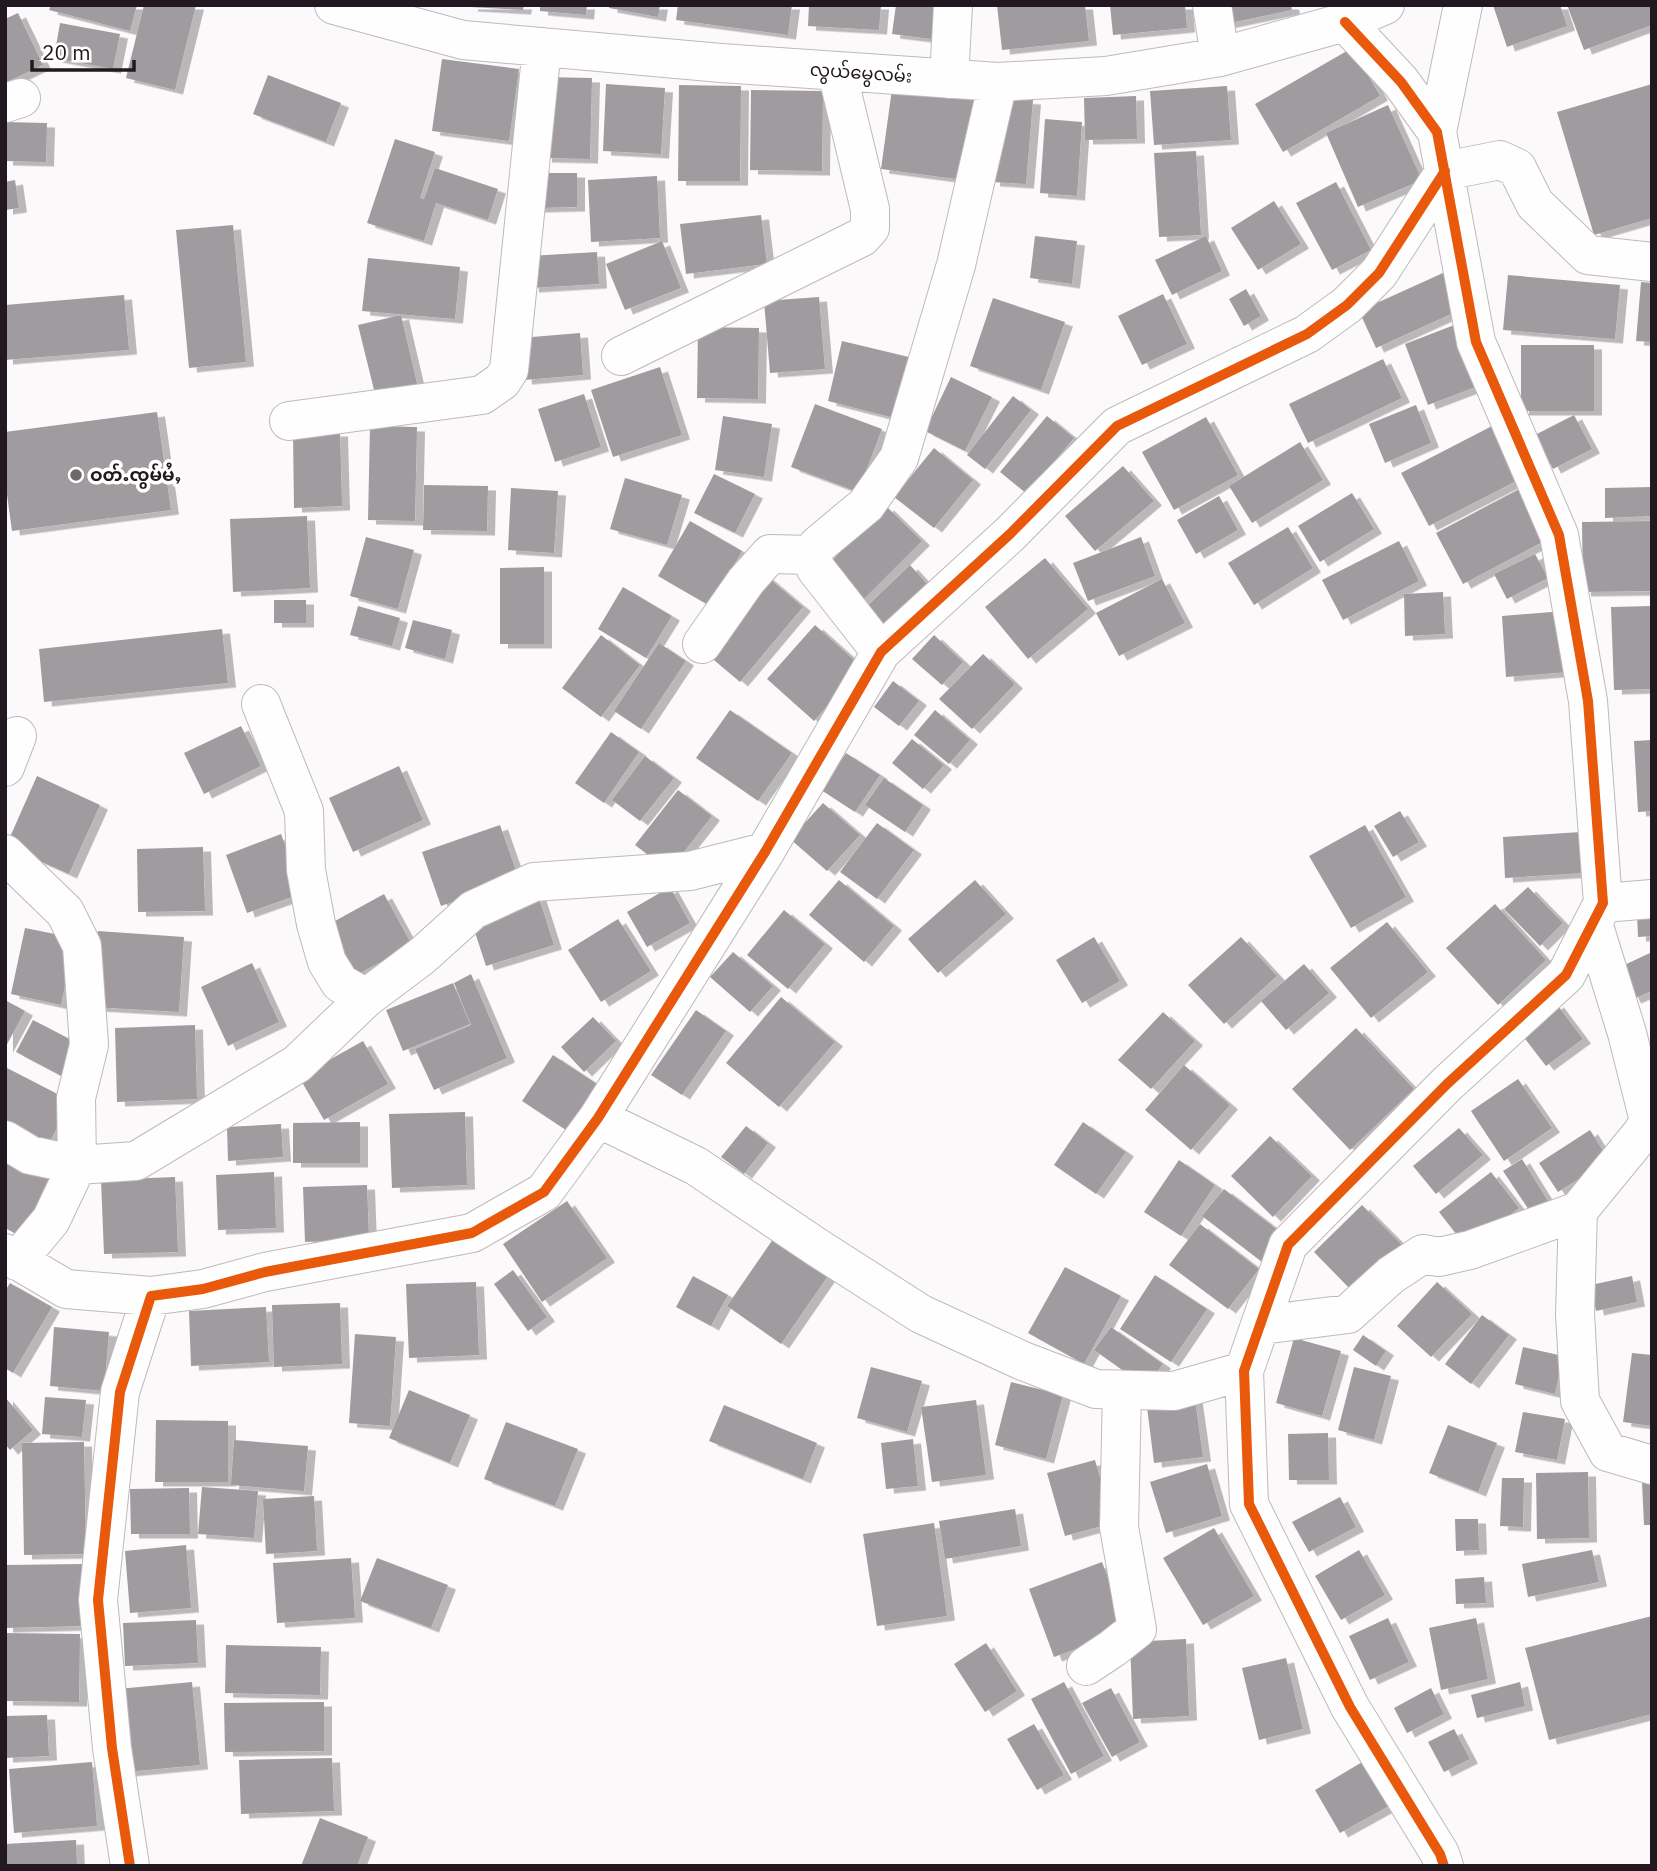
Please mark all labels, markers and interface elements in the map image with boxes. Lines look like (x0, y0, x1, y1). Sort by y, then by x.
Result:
scale bar (32, 28, 133, 72)
text: 20 m (42, 38, 91, 66)
street label: လွယ်မွေလမ်း (809, 56, 913, 92)
place label: ဝတ်ႉၸွမ်မႆႇ (90, 462, 182, 489)
marker: ဝတ်ႉၸွမ်မႆႇ (68, 467, 84, 483)

